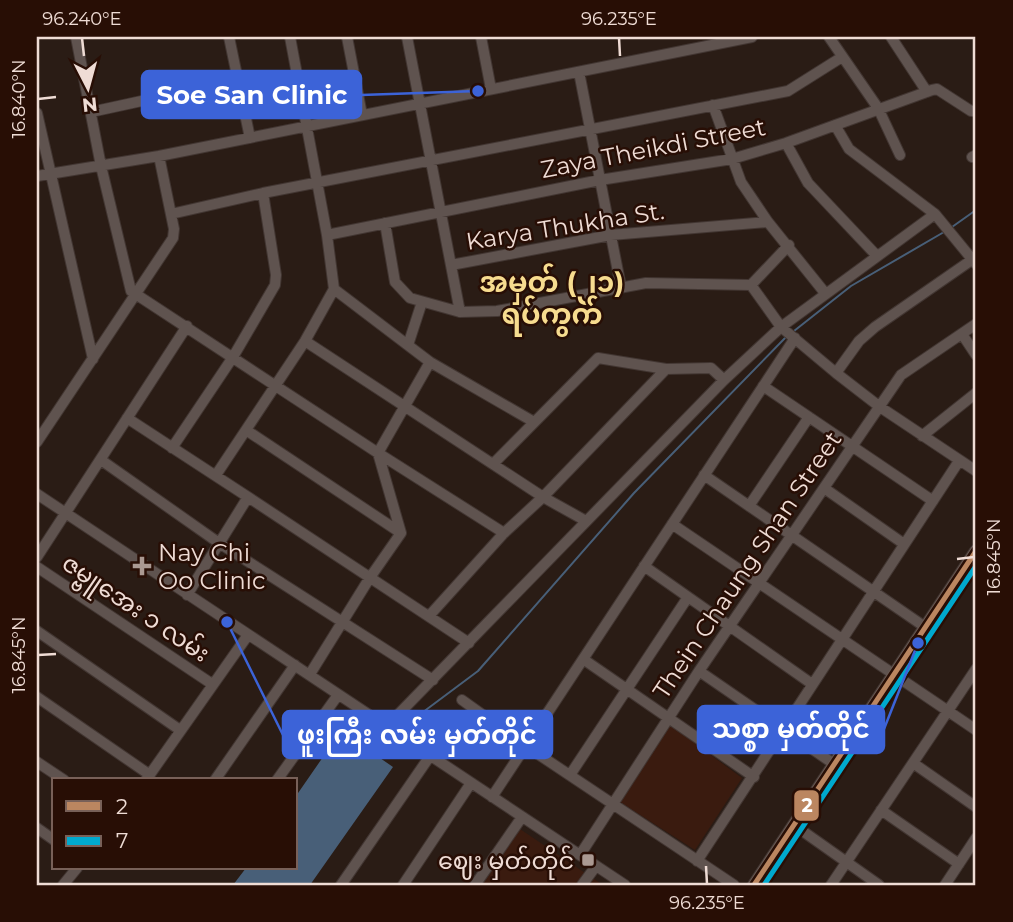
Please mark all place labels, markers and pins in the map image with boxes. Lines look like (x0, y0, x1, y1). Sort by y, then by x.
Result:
callout: Soe San Clinic (142, 71, 361, 118)
place label: Nay Chi Oo Clinic (158, 538, 266, 595)
marker: Nay Chi Oo Clinic (132, 556, 152, 576)
callout: သစ္စာ မှတ်တိုင် (698, 706, 884, 753)
callout: ဖူးကြီး လမ်း မှတ်တိုင် (283, 711, 552, 758)
place label: ဈေး မှတ်တိုင် (438, 845, 574, 880)
marker: ဈေး မှတ်တိုင် (580, 852, 596, 868)

